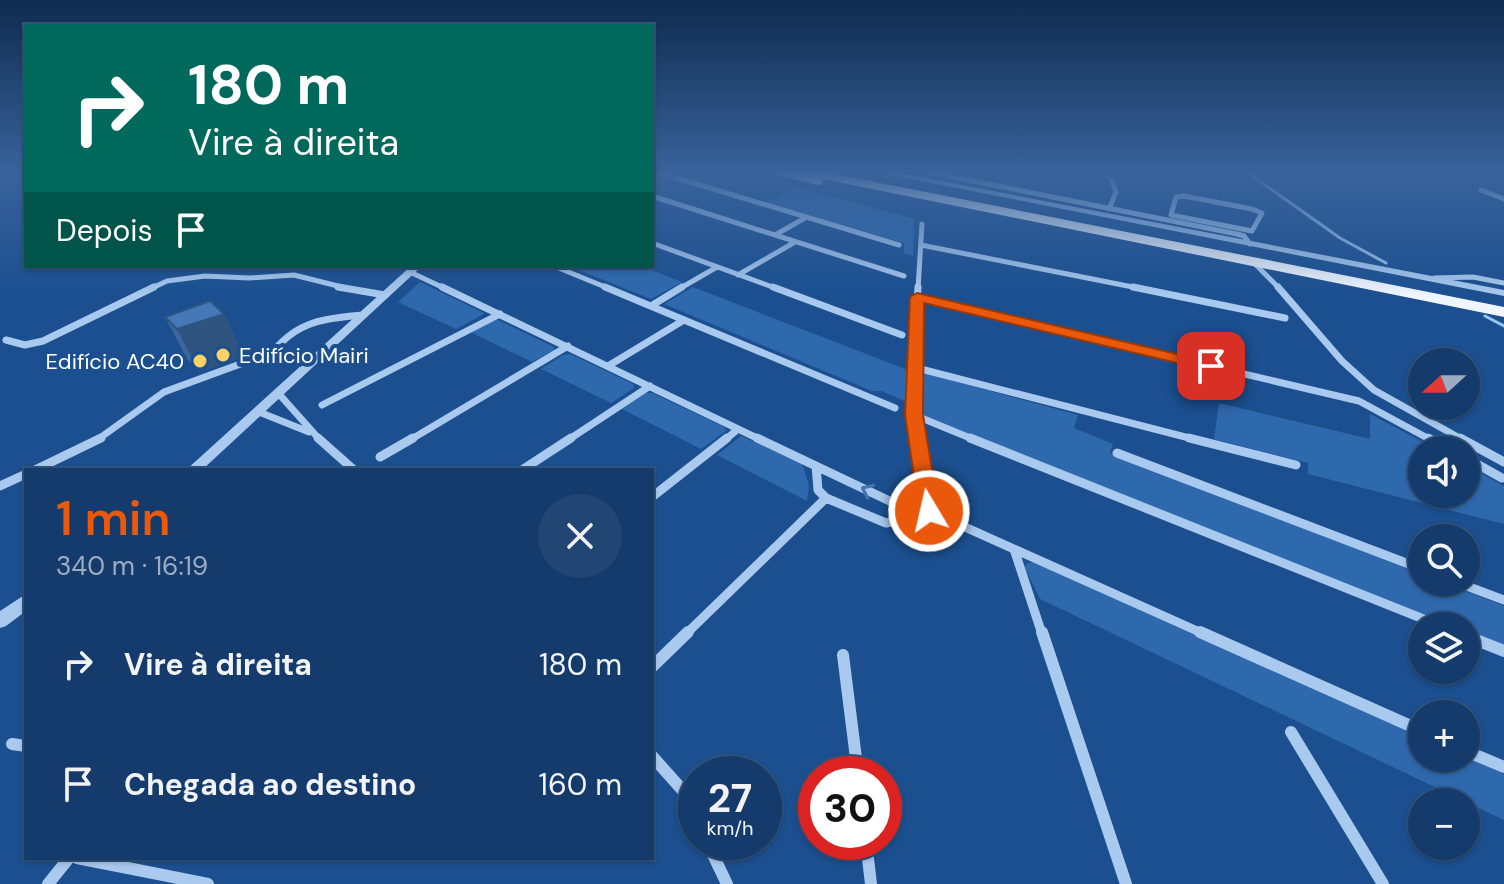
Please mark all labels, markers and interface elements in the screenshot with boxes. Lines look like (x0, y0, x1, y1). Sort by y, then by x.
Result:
text: 180 m (188, 48, 349, 121)
icon: right (56, 56, 160, 160)
text: Vire à direita (188, 119, 399, 166)
icon: arrive (169, 208, 213, 252)
text: Depois (56, 211, 153, 250)
pin (1177, 332, 1245, 400)
place label: Edifício Mairi (239, 341, 369, 370)
icon: arrive (1189, 344, 1233, 388)
marker: Edifício Mairi (214, 346, 232, 364)
place label: Edifício AC40 (45, 347, 184, 376)
north arrow (1408, 348, 1480, 420)
map controls (1408, 348, 1480, 860)
marker: Edifício AC40 (191, 352, 209, 370)
button: sound (1408, 436, 1480, 508)
position arrow (887, 469, 971, 553)
one-way arrow (860, 484, 875, 500)
text: 1 min (56, 487, 171, 550)
button: close (538, 494, 622, 578)
button: search (1408, 524, 1480, 596)
text: 340 m · 16:19 (56, 549, 208, 583)
button: layers (1408, 612, 1480, 684)
icon: right (56, 642, 100, 686)
text: Vire à direita (124, 645, 312, 684)
text: 180 m (539, 645, 622, 684)
button: + (1408, 700, 1480, 772)
speed limit sign: 30 (798, 756, 902, 860)
icon: arrive (56, 762, 100, 806)
text: Chegada ao destino (124, 765, 416, 804)
text: 160 m (539, 765, 622, 804)
text: 27 (708, 772, 752, 824)
button: − (1408, 788, 1480, 860)
text: km/h (706, 815, 754, 841)

